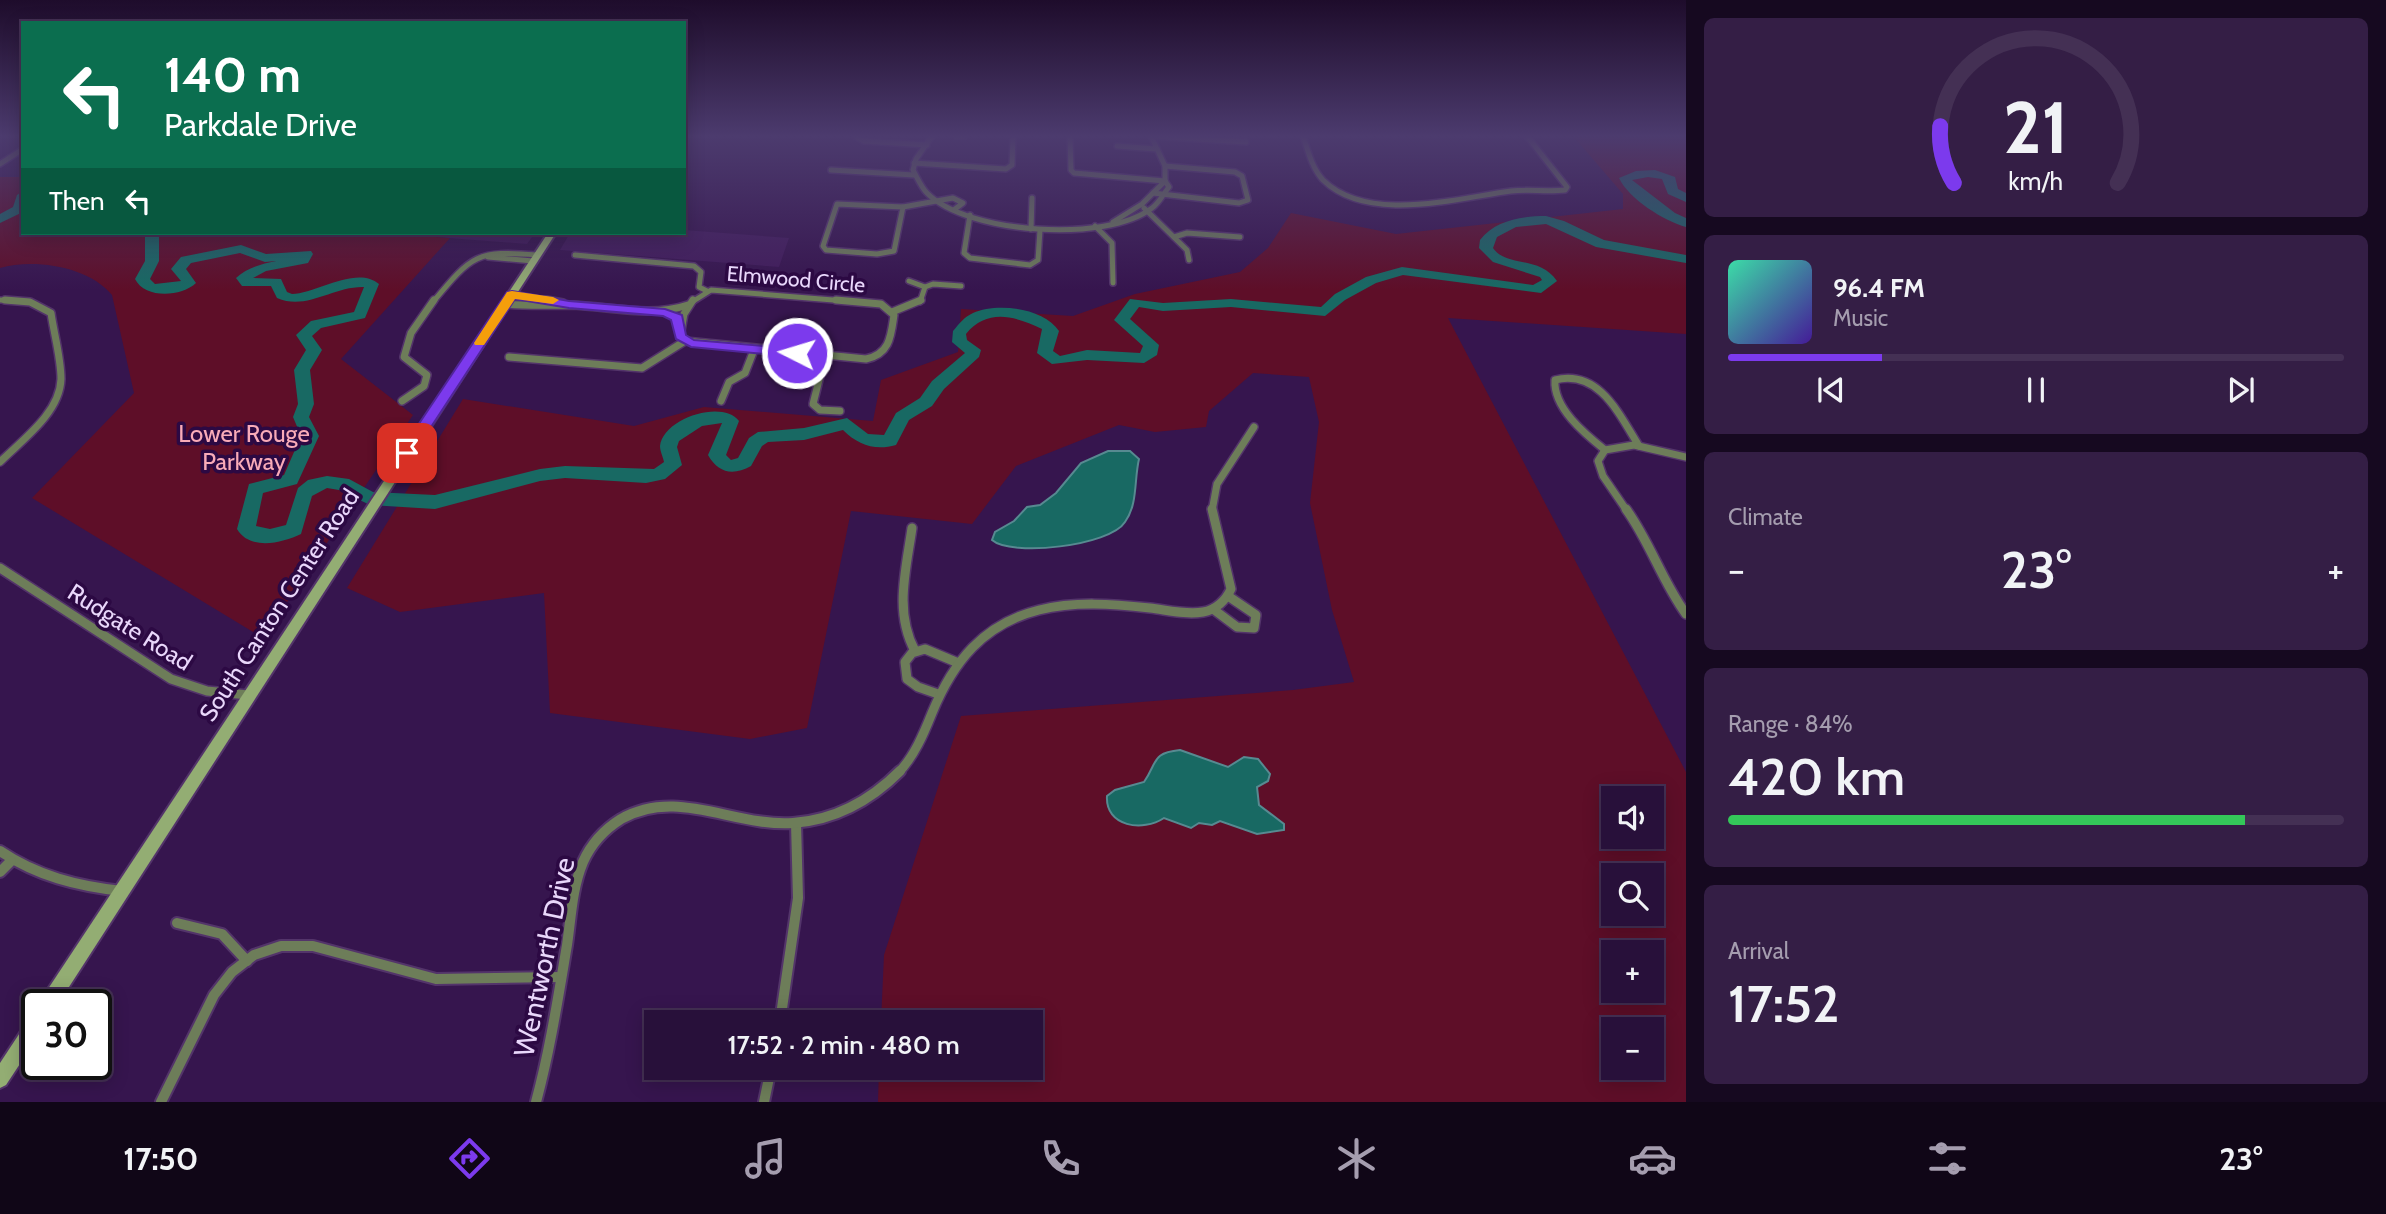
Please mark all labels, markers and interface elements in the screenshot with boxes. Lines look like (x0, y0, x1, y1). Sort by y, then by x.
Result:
text: 140 m (164, 45, 301, 104)
icon: left (49, 49, 140, 140)
text: 21 (2003, 84, 2069, 172)
text: Parkdale Drive (164, 105, 357, 144)
text: km/h (2009, 166, 2063, 196)
icon: left (119, 182, 157, 220)
text: Then (49, 185, 105, 217)
street label: Elmwood Circle (726, 260, 867, 298)
text: 96.4 FM (1833, 272, 1925, 304)
text: Music (1833, 304, 1888, 332)
position arrow (760, 316, 834, 390)
icon: previous (1812, 371, 1850, 409)
icon: pause (2017, 371, 2055, 409)
icon: next (2222, 371, 2260, 409)
park label: Lower Rouge Parkway (178, 419, 310, 476)
pin (377, 423, 437, 483)
icon: arrive (388, 434, 426, 472)
street label: South Canton Center Road (193, 483, 365, 727)
text: Climate (1728, 503, 1803, 531)
text: 23° (2001, 538, 2071, 601)
text: − (1728, 546, 1745, 593)
text: + (2327, 546, 2344, 593)
street label: Rudgate Road (63, 577, 197, 677)
text: Range · 84% (1728, 710, 1853, 738)
text: 420 km (1728, 745, 1905, 808)
map controls (1601, 786, 1664, 1080)
button: sound (1601, 786, 1664, 849)
street label: Wentworth Drive (506, 854, 582, 1060)
button: search (1601, 863, 1664, 926)
text: Arrival (1728, 937, 1789, 965)
button: + (1601, 940, 1664, 1003)
text: 17:52 (1728, 972, 1839, 1035)
speed limit sign: 30 (21, 989, 112, 1080)
button: − (1601, 1017, 1664, 1080)
text: 17:52 · 2 min · 480 m (727, 1029, 960, 1061)
icon: directions (445, 1134, 494, 1183)
icon: music (741, 1134, 790, 1183)
icon: phone (1036, 1134, 1085, 1183)
icon: climate (1332, 1134, 1381, 1183)
icon: car (1628, 1134, 1677, 1183)
icon: filters (1923, 1134, 1972, 1183)
text: 17:50 (123, 1139, 198, 1178)
text: 23° (2219, 1139, 2263, 1178)

